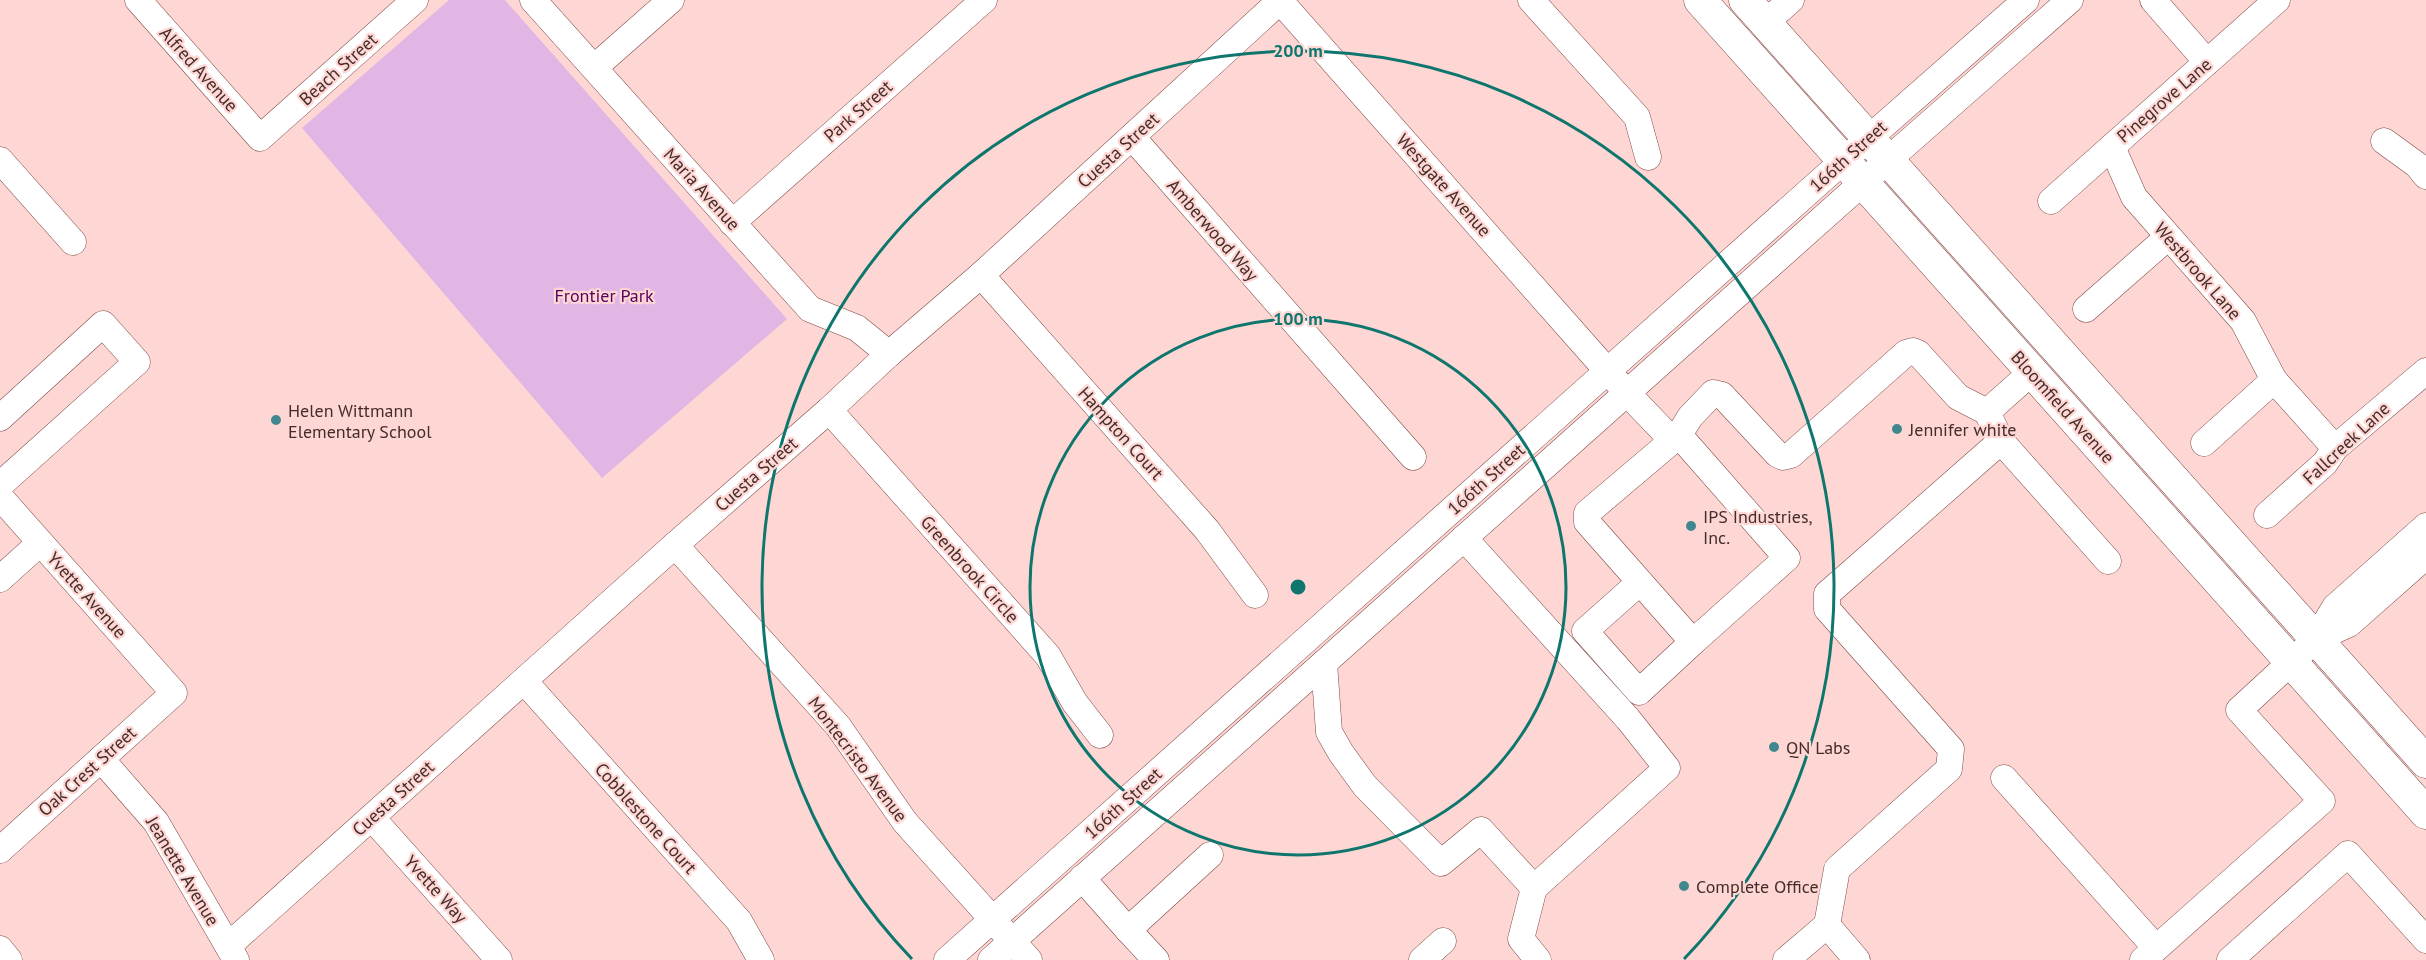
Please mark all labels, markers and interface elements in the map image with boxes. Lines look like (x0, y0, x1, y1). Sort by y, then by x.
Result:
street label: Alfred Avenue (155, 22, 243, 116)
street label: Beach Street (294, 28, 382, 110)
text: 200 m (1273, 39, 1323, 62)
street label: Pinegrove Lane (2112, 53, 2216, 147)
street label: Park Street (819, 75, 897, 147)
street label: Cuesta Street (1072, 107, 1164, 193)
street label: 166th Street (1805, 115, 1891, 197)
street label: Westgate Avenue (1392, 129, 1496, 241)
street label: Maria Avenue (659, 143, 745, 235)
street label: Amberwood Way (1162, 174, 1264, 286)
street label: Westbrook Lane (2149, 217, 2247, 325)
park label: Frontier Park (554, 284, 654, 307)
text: 100 m (1273, 307, 1323, 330)
street label: Bloomfield Avenue (2006, 346, 2120, 468)
street label: Hampton Court (1073, 382, 1169, 484)
street label: Fallcreek Lane (2298, 397, 2394, 489)
place label: Helen Wittmann Elementary School (288, 399, 432, 443)
marker: Helen Wittmann Elementary School (269, 413, 283, 427)
place label: Jennifer white (1908, 418, 2016, 441)
marker: Jennifer white (1890, 422, 1904, 436)
street label: Cuesta Street (710, 432, 802, 516)
street label: 166th Street (1443, 438, 1529, 520)
place label: IPS Industries, Inc. (1703, 505, 1813, 549)
street label: Greenbrook Circle (916, 510, 1024, 628)
marker: IPS Industries, Inc. (1684, 519, 1698, 533)
street label: Yvette Avenue (42, 547, 132, 643)
centre of rings (1288, 577, 1308, 597)
street label: Montecristo Avenue (803, 692, 913, 826)
street label: Oak Crest Street (33, 721, 141, 821)
place label: QN Labs (1786, 736, 1850, 759)
marker: QN Labs (1767, 740, 1781, 754)
street label: Cuesta Street (347, 755, 439, 841)
street label: Cobblestone Court (590, 758, 702, 878)
street label: 166th Street (1080, 762, 1166, 844)
street label: Jeanette Avenue (141, 811, 225, 930)
street label: Yvette Way (399, 850, 473, 928)
place label: Complete Office (1696, 875, 1819, 898)
marker: Complete Office (1677, 879, 1691, 893)

